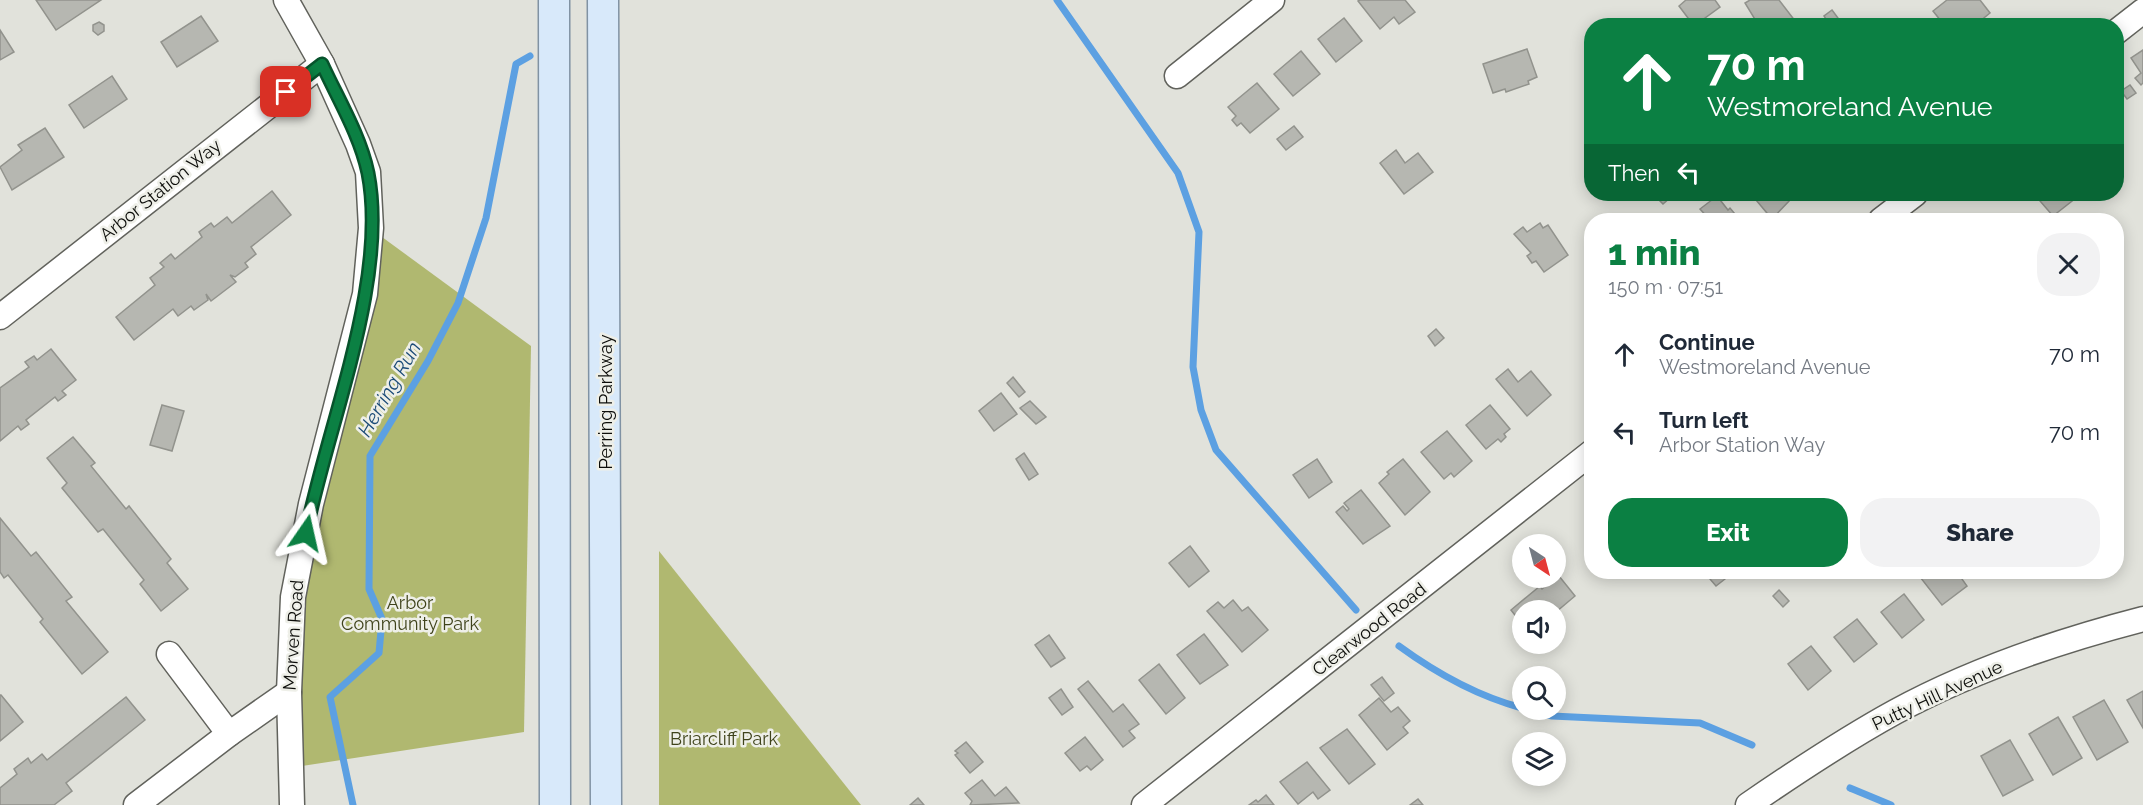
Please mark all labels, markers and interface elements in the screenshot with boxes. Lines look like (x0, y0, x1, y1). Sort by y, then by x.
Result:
text: 70 m (1707, 41, 1806, 90)
icon: ahead (1608, 42, 1686, 120)
pin (260, 66, 311, 117)
icon: arrive (269, 75, 302, 108)
text: Westmoreland Avenue (1707, 91, 1993, 122)
street label: Arbor Station Way (95, 135, 225, 245)
icon: left (1672, 156, 1705, 189)
text: Then (1608, 160, 1660, 186)
text: 1 min (1608, 231, 1700, 273)
button: close (2037, 233, 2100, 296)
text: 150 m · 07:51 (1608, 275, 1723, 299)
text: Continue (1659, 329, 1755, 355)
street label: Perring Parkway (595, 334, 616, 469)
water label: Herring Run (352, 337, 426, 441)
icon: ahead (1608, 338, 1641, 371)
text: 70 m (2049, 341, 2100, 367)
text: Westmoreland Avenue (1659, 355, 1871, 379)
text: Turn left (1659, 407, 1749, 433)
icon: left (1608, 416, 1641, 449)
text: 70 m (2049, 419, 2100, 445)
text: Arbor Station Way (1659, 433, 1825, 457)
button: Exit (1608, 498, 1848, 567)
button: Share (1860, 498, 2100, 567)
position arrow (274, 501, 338, 565)
north arrow (1512, 534, 1566, 588)
map controls (1512, 534, 1566, 786)
street label: Clearwood Road (1308, 578, 1430, 680)
street label: Morven Road (279, 579, 307, 691)
park label: Arbor Community Park (341, 592, 479, 634)
button: sound (1512, 600, 1566, 654)
street label: Putty Hill Avenue (1868, 655, 2006, 734)
button: search (1512, 666, 1566, 720)
park label: Briarcliff Park (670, 728, 779, 749)
button: layers (1512, 732, 1566, 786)

